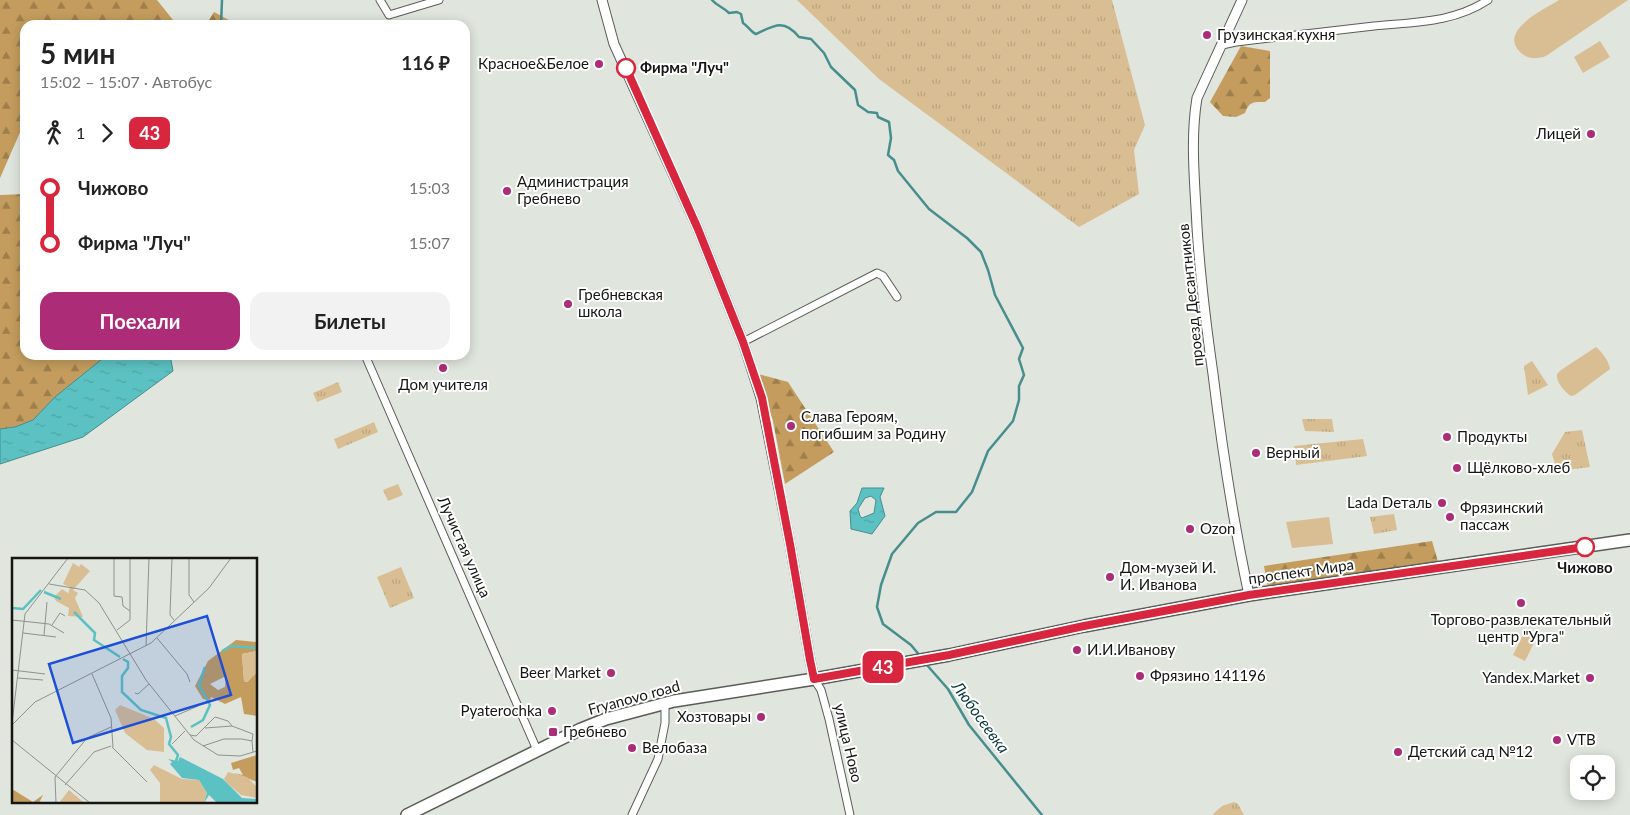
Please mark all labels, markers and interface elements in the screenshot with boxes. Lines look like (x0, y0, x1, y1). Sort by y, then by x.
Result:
place label: Грузинская кухня (1217, 25, 1335, 43)
marker: Грузинская кухня (1201, 29, 1213, 41)
text: 5 мин (40, 36, 115, 70)
text: 116 ₽ (401, 51, 450, 74)
place label: Красное&Белое (478, 54, 589, 72)
marker: Красное&Белое (593, 58, 605, 70)
marker: Фирма "Луч" (616, 58, 636, 78)
place label: Фирма "Луч" (640, 58, 729, 76)
text: 15:02 – 15:07 · Автобус (40, 72, 212, 91)
icon: walk (40, 119, 68, 147)
icon: forward (93, 119, 121, 147)
text: 43 (139, 122, 160, 144)
text: 1 (76, 123, 85, 142)
place label: Лицей (1535, 124, 1581, 142)
marker: Лицей (1585, 128, 1597, 140)
place label: Администрация Гребнево (517, 172, 629, 207)
text: Чижово (78, 176, 148, 199)
text: 15:03 (409, 178, 450, 197)
marker: Администрация Гребнево (501, 185, 513, 197)
street label: проезд Десантников (1174, 223, 1206, 367)
text: Фирма "Луч" (78, 231, 191, 254)
text: 15:07 (409, 233, 450, 252)
place label: Гребневская школа (578, 285, 663, 320)
button: Поехали (40, 292, 240, 350)
button: Билеты (250, 292, 450, 350)
marker: Гребневская школа (562, 298, 574, 310)
marker: Дом учителя (437, 362, 449, 374)
place label: Дом учителя (398, 375, 488, 393)
place label: Слава Героям, погибшим за Родину (801, 407, 946, 442)
marker: Слава Героям, погибшим за Родину (785, 420, 797, 432)
place label: Продукты (1457, 427, 1527, 445)
marker: Продукты (1441, 431, 1453, 443)
place label: Верный (1266, 443, 1320, 461)
marker: Верный (1250, 447, 1262, 459)
place label: Щёлково-хлеб (1467, 458, 1570, 476)
marker: Щёлково-хлеб (1451, 462, 1463, 474)
street label: Лучистая улица (434, 492, 495, 600)
place label: Lada Dеталь (1347, 493, 1432, 511)
marker: Lada Dеталь (1436, 497, 1448, 509)
place label: Фрязинский пассаж (1460, 498, 1543, 533)
marker: Фрязинский пассаж (1444, 511, 1456, 523)
place label: Ozon (1200, 519, 1235, 537)
marker: Ozon (1184, 523, 1196, 535)
marker: Чижово (1575, 537, 1595, 557)
street label: проспект Мира (1247, 555, 1355, 587)
inset map (12, 558, 258, 802)
place label: Дом-музей И. И. Иванова (1120, 558, 1216, 593)
place label: Чижово (1557, 558, 1613, 576)
marker: Дом-музей И. И. Иванова (1104, 571, 1116, 583)
marker: Торгово-развлекательный центр "Урга" (1515, 597, 1527, 609)
place label: Торгово-развлекательный центр "Урга" (1431, 610, 1611, 645)
place label: И.И.Иванову (1087, 640, 1175, 658)
marker: И.И.Иванову (1071, 644, 1083, 656)
line badge: 43 (860, 651, 906, 683)
text: 43 (873, 656, 893, 678)
place label: Beer Market (520, 663, 602, 681)
place label: Фрязино 141196 (1150, 666, 1266, 684)
marker: Beer Market (605, 667, 617, 679)
place label: Yandex.Market (1482, 668, 1581, 686)
marker: Фрязино 141196 (1134, 670, 1146, 682)
marker: Yandex.Market (1584, 672, 1596, 684)
street label: Fryanovo road (586, 676, 682, 718)
water label: Любосеевка (948, 676, 1014, 756)
place label: Pyaterochka (461, 701, 542, 719)
street label: улица Ново (831, 702, 867, 784)
marker: Pyaterochka (546, 705, 558, 717)
place label: Хозтовары (677, 707, 751, 725)
marker: Хозтовары (755, 711, 767, 723)
place label: Гребнево (563, 722, 627, 740)
marker: Гребнево (547, 726, 559, 738)
place label: VTB (1567, 730, 1596, 748)
marker: VTB (1551, 734, 1563, 746)
place label: Велобаза (642, 738, 707, 756)
marker: Велобаза (626, 742, 638, 754)
place label: Детский сад №12 (1408, 742, 1533, 760)
marker: Детский сад №12 (1392, 746, 1404, 758)
map controls (1570, 755, 1615, 800)
button: locate (1570, 755, 1615, 800)

